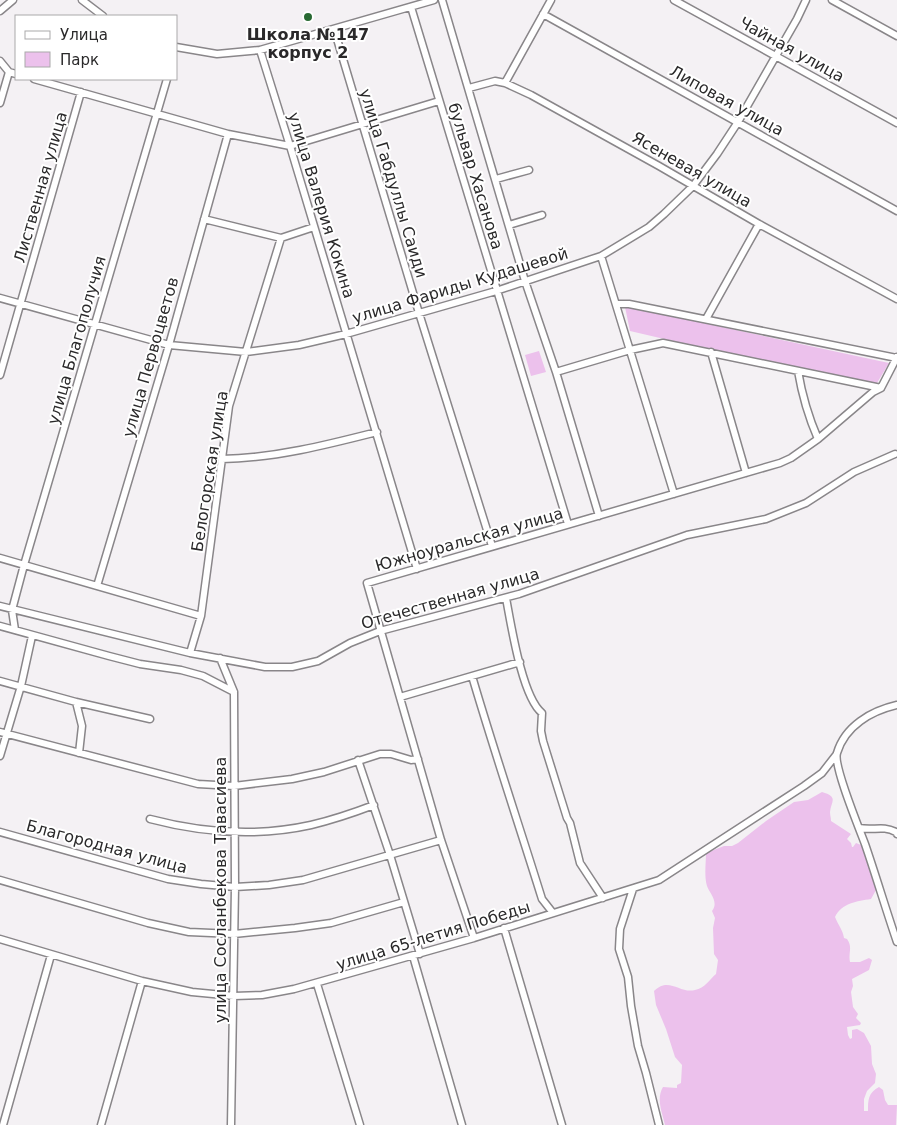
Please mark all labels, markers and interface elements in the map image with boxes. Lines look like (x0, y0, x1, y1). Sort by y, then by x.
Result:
marker: Школа №147 корпус 2 (302, 11, 314, 23)
street label: Чайная улица (736, 13, 848, 86)
legend (15, 15, 178, 80)
place label: Школа №147 корпус 2 (247, 25, 369, 62)
text: Улица (60, 26, 108, 44)
text: Парк (60, 51, 99, 69)
street label: Липовая улица (666, 61, 787, 140)
street label: улица Габдуллы Саиди (356, 86, 431, 280)
street label: бульвар Хасанова (444, 101, 507, 252)
street label: Лиственная улица (10, 110, 71, 265)
street label: улица Валерия Кокина (284, 110, 359, 300)
street label: Ясеневая улица (629, 128, 755, 211)
street label: улица Фариды Кудашевой (350, 244, 570, 327)
street label: улица Благополучия (43, 254, 110, 427)
street label: улица Первоцветов (118, 275, 182, 439)
street label: Белогорская улица (187, 389, 232, 553)
street label: Южноуральская улица (373, 504, 565, 575)
street label: Отечественная улица (359, 564, 542, 633)
street label: улица Сосланбекова Тавасиева (211, 757, 230, 1023)
street label: Благородная улица (24, 816, 189, 877)
street label: улица 65-летия Победы (334, 897, 532, 974)

